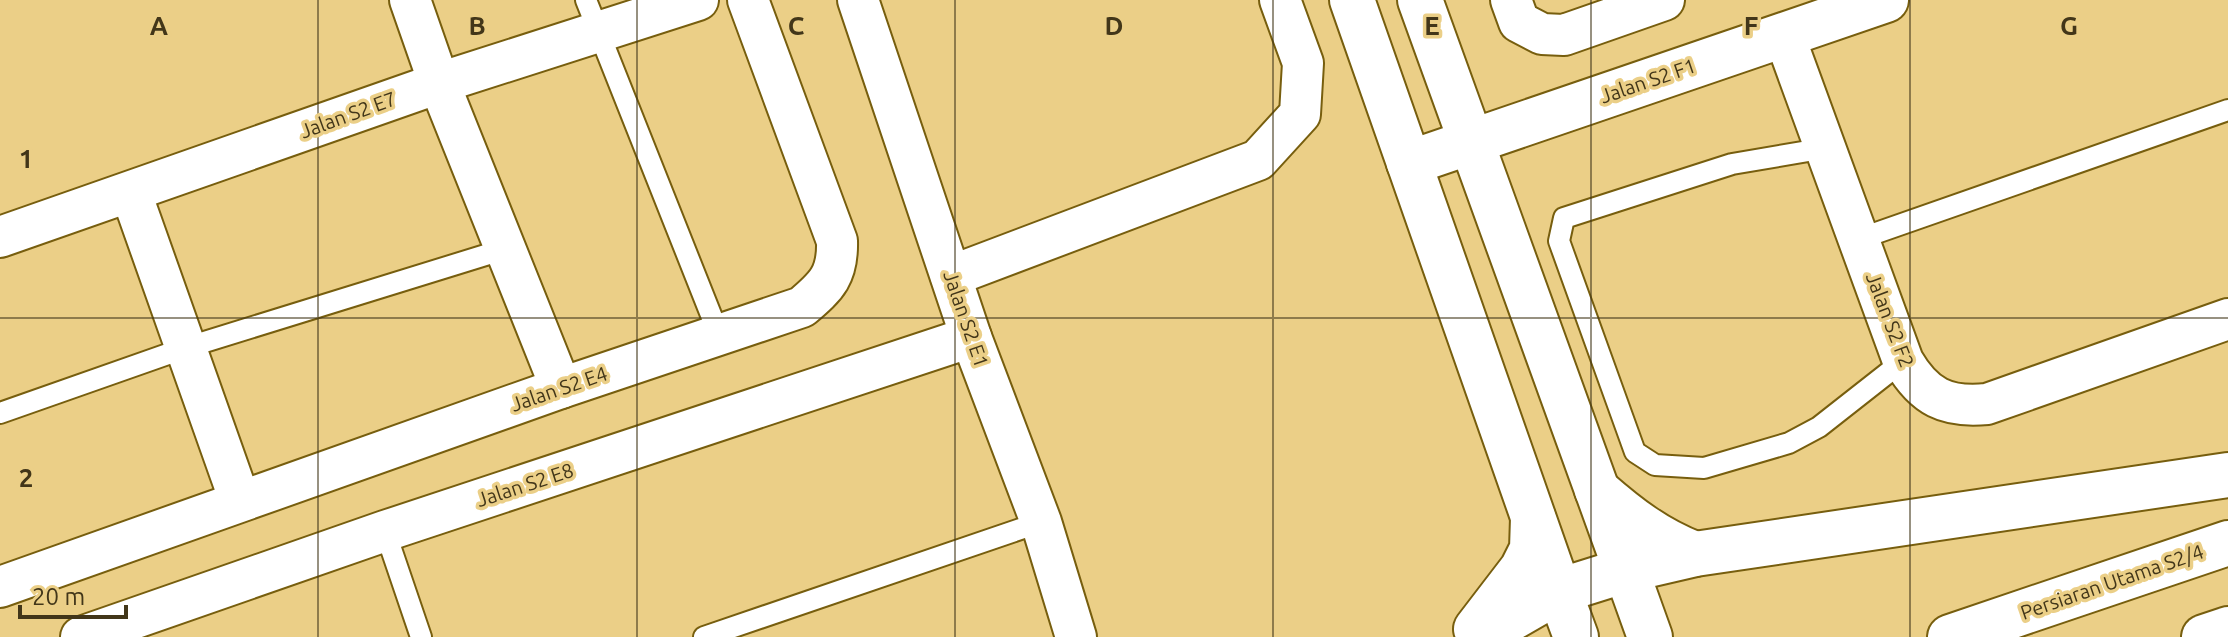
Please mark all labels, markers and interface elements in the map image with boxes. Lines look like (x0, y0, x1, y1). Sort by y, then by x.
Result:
text: A (150, 11, 169, 40)
text: B (468, 11, 486, 40)
text: C (788, 11, 805, 40)
text: D (1105, 11, 1123, 40)
text: E (1424, 11, 1440, 40)
text: F (1744, 11, 1758, 40)
text: G (2060, 11, 2078, 40)
street label: Jalan S2 F1 (1597, 53, 1699, 108)
street label: Jalan S2 E7 (297, 87, 399, 143)
text: 1 (19, 144, 33, 173)
street label: Jalan S2 E1 (939, 268, 994, 370)
street label: Jalan S2 F2 (1862, 269, 1919, 371)
street label: Jalan S2 E4 (508, 361, 610, 416)
street label: Jalan S2 E8 (473, 458, 576, 511)
text: 2 (19, 463, 33, 492)
street label: Persiaran Utama S2/4 (2017, 539, 2206, 624)
scale bar (20, 569, 126, 619)
text: 20 m (32, 583, 85, 610)

